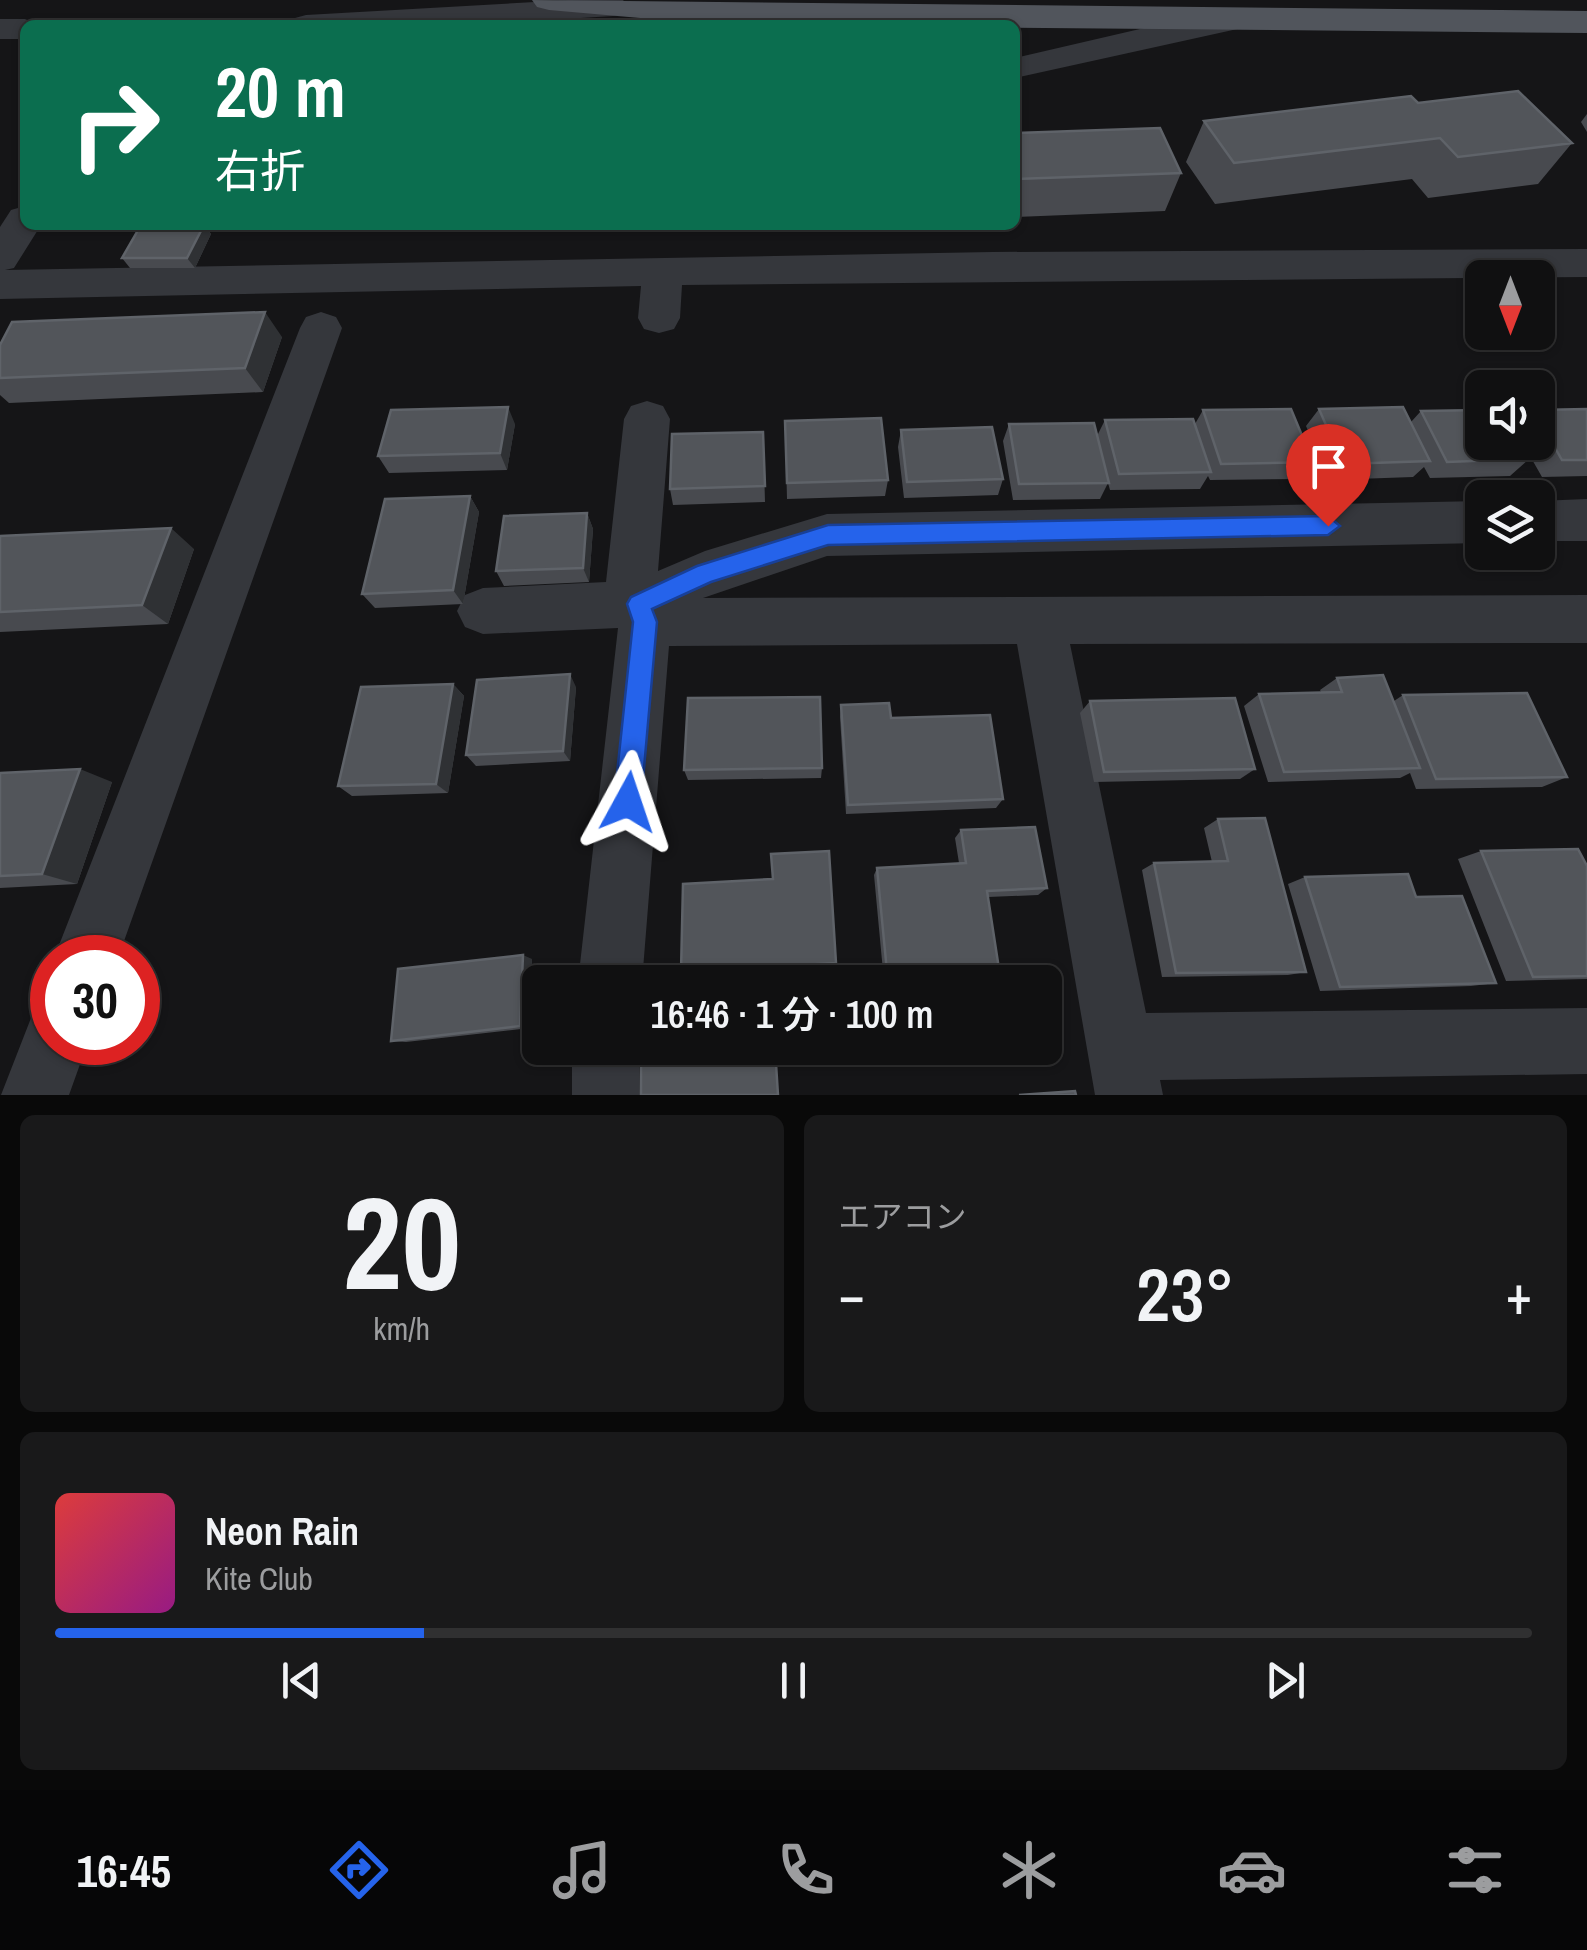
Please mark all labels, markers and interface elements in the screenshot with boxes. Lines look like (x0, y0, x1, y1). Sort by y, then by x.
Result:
text: 20 m (215, 45, 346, 139)
icon: right (50, 60, 180, 190)
text: 右折 (215, 140, 305, 201)
north arrow (1465, 260, 1555, 350)
map controls (1465, 260, 1555, 570)
button: sound (1465, 370, 1555, 460)
pin (1286, 424, 1371, 527)
icon: arrive (1301, 439, 1356, 494)
button: layers (1465, 480, 1555, 570)
position arrow (576, 750, 680, 854)
speed limit sign: 30 (30, 935, 160, 1065)
text: 16:46 · 1 分 · 100 m (651, 989, 933, 1040)
text: 20 (342, 1154, 461, 1330)
text: エアコン (839, 1195, 967, 1238)
text: 23° (1136, 1243, 1234, 1344)
text: − (839, 1257, 865, 1331)
text: + (1506, 1257, 1532, 1331)
text: km/h (373, 1307, 430, 1350)
text: Neon Rain (205, 1506, 359, 1557)
text: Kite Club (205, 1557, 313, 1600)
icon: previous (274, 1653, 329, 1708)
icon: pause (766, 1653, 821, 1708)
icon: next (1258, 1653, 1313, 1708)
icon: directions (324, 1835, 394, 1905)
icon: music (547, 1835, 617, 1905)
icon: phone (771, 1835, 841, 1905)
icon: climate (994, 1835, 1064, 1905)
icon: car (1217, 1835, 1287, 1905)
icon: filters (1440, 1835, 1510, 1905)
text: 16:45 (77, 1840, 171, 1901)

